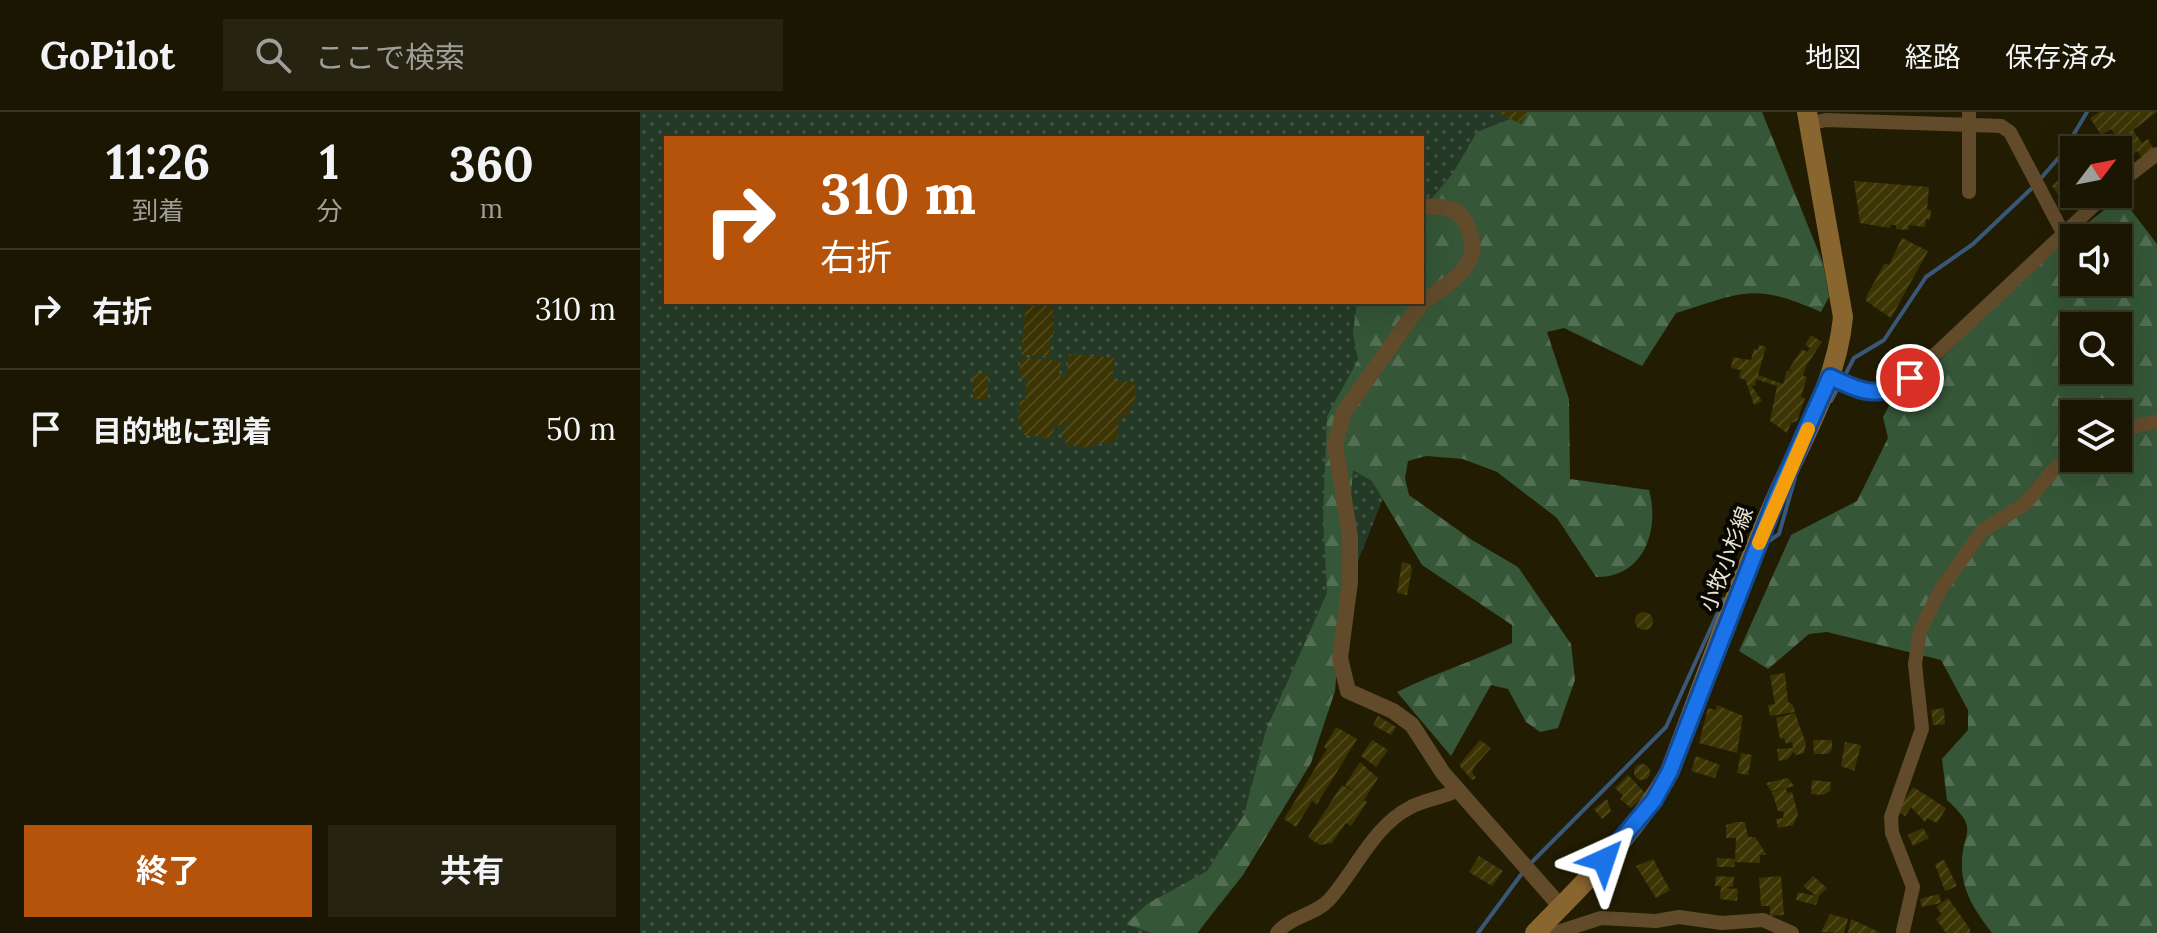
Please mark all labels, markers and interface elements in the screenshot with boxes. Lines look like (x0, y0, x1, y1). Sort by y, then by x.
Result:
search box (223, 19, 783, 91)
text: GoPilot (40, 31, 175, 79)
icon: search (251, 33, 295, 77)
text: ここで検索 (315, 38, 465, 76)
text: 地図 (1805, 39, 1861, 75)
text: 経路 (1905, 39, 1961, 75)
text: 保存済み (2005, 39, 2117, 75)
text: 11:26 (106, 131, 210, 192)
text: 1 (320, 131, 339, 192)
text: 360 (449, 133, 534, 194)
north arrow (2060, 136, 2132, 208)
map controls (2060, 136, 2132, 472)
text: 310 m (820, 158, 976, 229)
icon: right (688, 168, 792, 272)
text: m (480, 192, 503, 225)
text: 到着 (132, 194, 184, 227)
text: 分 (317, 194, 343, 227)
button: sound (2060, 224, 2132, 296)
text: 右折 (820, 234, 892, 280)
icon: right (24, 287, 68, 331)
text: 310 m (535, 290, 616, 328)
text: 右折 (92, 292, 152, 330)
button: search (2060, 312, 2132, 384)
pin (1876, 344, 1944, 412)
icon: arrive (1888, 356, 1932, 400)
button: layers (2060, 400, 2132, 472)
icon: arrive (24, 407, 68, 451)
text: 50 m (546, 410, 616, 448)
text: 目的地に到着 (92, 412, 272, 450)
street label: 小牧小杉線 (1693, 503, 1759, 615)
position arrow (1562, 818, 1646, 902)
button: 終了 (24, 825, 312, 917)
button: 共有 (328, 825, 616, 917)

